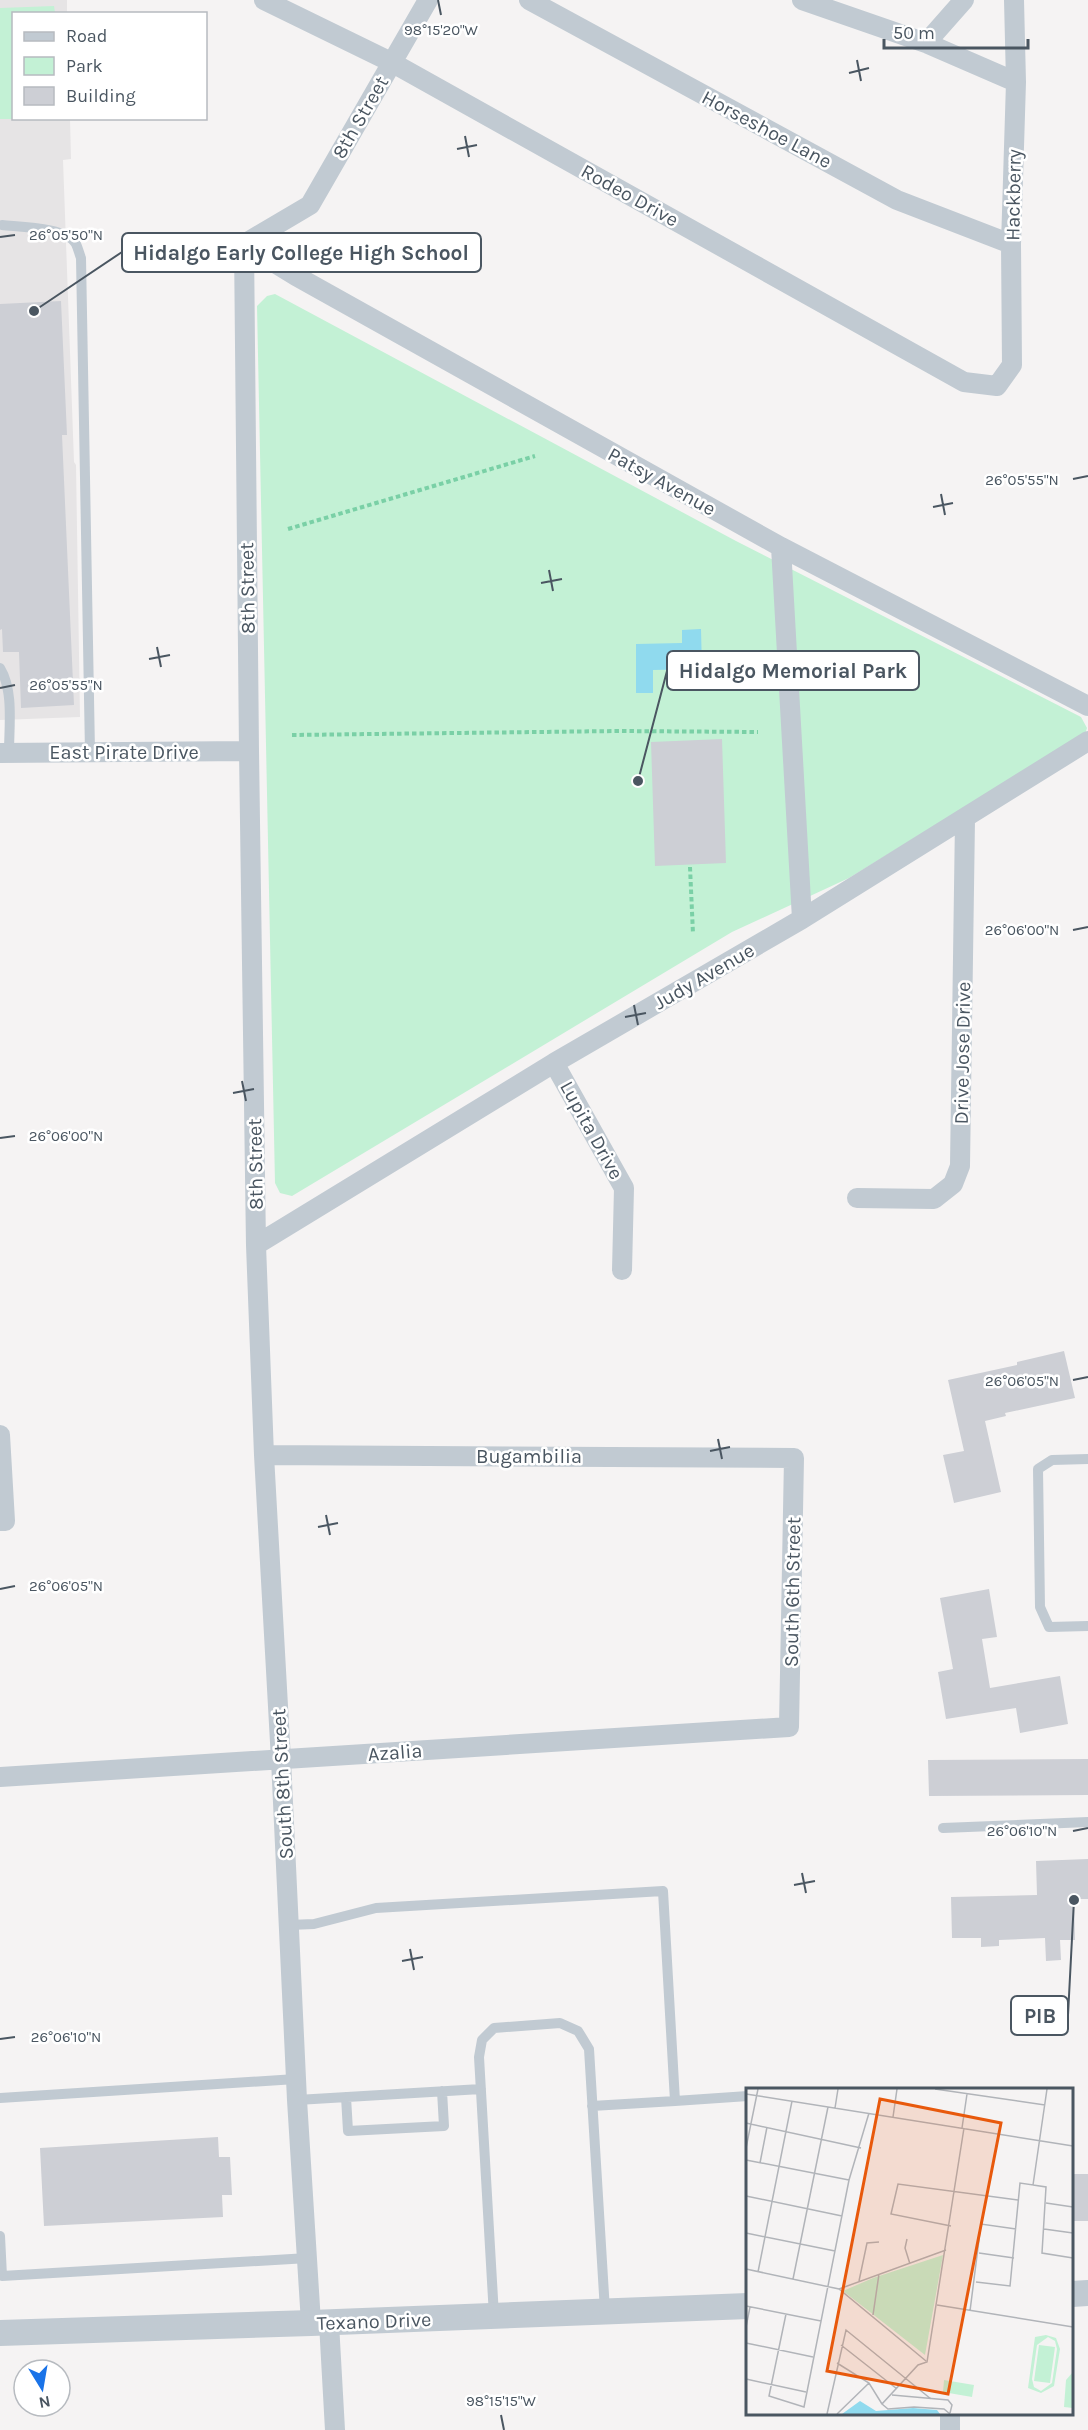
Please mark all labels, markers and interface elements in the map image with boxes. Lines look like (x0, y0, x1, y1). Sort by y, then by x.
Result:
legend (12, 12, 207, 120)
scale bar (884, 12, 1028, 50)
text: 98°15'20"W (404, 21, 479, 39)
text: 50 m (893, 22, 935, 44)
text: Road (66, 25, 107, 47)
text: Park (66, 55, 103, 77)
street label: 8th Street (328, 71, 394, 163)
text: Building (66, 85, 136, 107)
street label: Horseshoe Lane (698, 86, 836, 173)
street label: Hackberry (1001, 149, 1026, 241)
street label: Rodeo Drive (577, 159, 682, 232)
text: 26°05'50"N (29, 226, 103, 244)
callout: Hidalgo Early College High School (122, 233, 481, 272)
text: Hidalgo Early College High School (133, 241, 469, 265)
street label: Patsy Avenue (604, 442, 720, 520)
text: 26°05'55"N (985, 471, 1059, 489)
street label: 8th Street (235, 542, 260, 634)
callout: Hidalgo Memorial Park (667, 651, 919, 690)
text: Hidalgo Memorial Park (679, 659, 908, 683)
text: 26°05'55"N (29, 676, 103, 694)
street label: East Pirate Drive (49, 741, 199, 764)
text: 26°06'00"N (985, 921, 1059, 939)
street label: Judy Avenue (650, 938, 758, 1014)
street label: Drive Jose Drive (950, 981, 975, 1125)
street label: Lupita Drive (555, 1077, 628, 1184)
street label: 8th Street (243, 1118, 268, 1210)
text: 26°06'00"N (29, 1127, 103, 1145)
text: 26°06'05"N (985, 1372, 1059, 1390)
street label: Bugambilia (476, 1445, 582, 1468)
street label: South 6th Street (780, 1516, 805, 1667)
text: 26°06'05"N (29, 1577, 103, 1595)
street label: South 8th Street (267, 1707, 298, 1860)
street label: Azalia (367, 1739, 423, 1766)
text: 26°06'10"N (987, 1822, 1057, 1840)
callout: PIB (1011, 1996, 1068, 2035)
text: PIB (1024, 2004, 1056, 2028)
text: 26°06'10"N (31, 2028, 101, 2046)
inset map (746, 2088, 1073, 2415)
street label: Texano Drive (316, 2308, 432, 2335)
north arrow (12, 2358, 72, 2418)
text: N (37, 2392, 52, 2413)
text: 98°15'15"W (466, 2392, 537, 2410)

